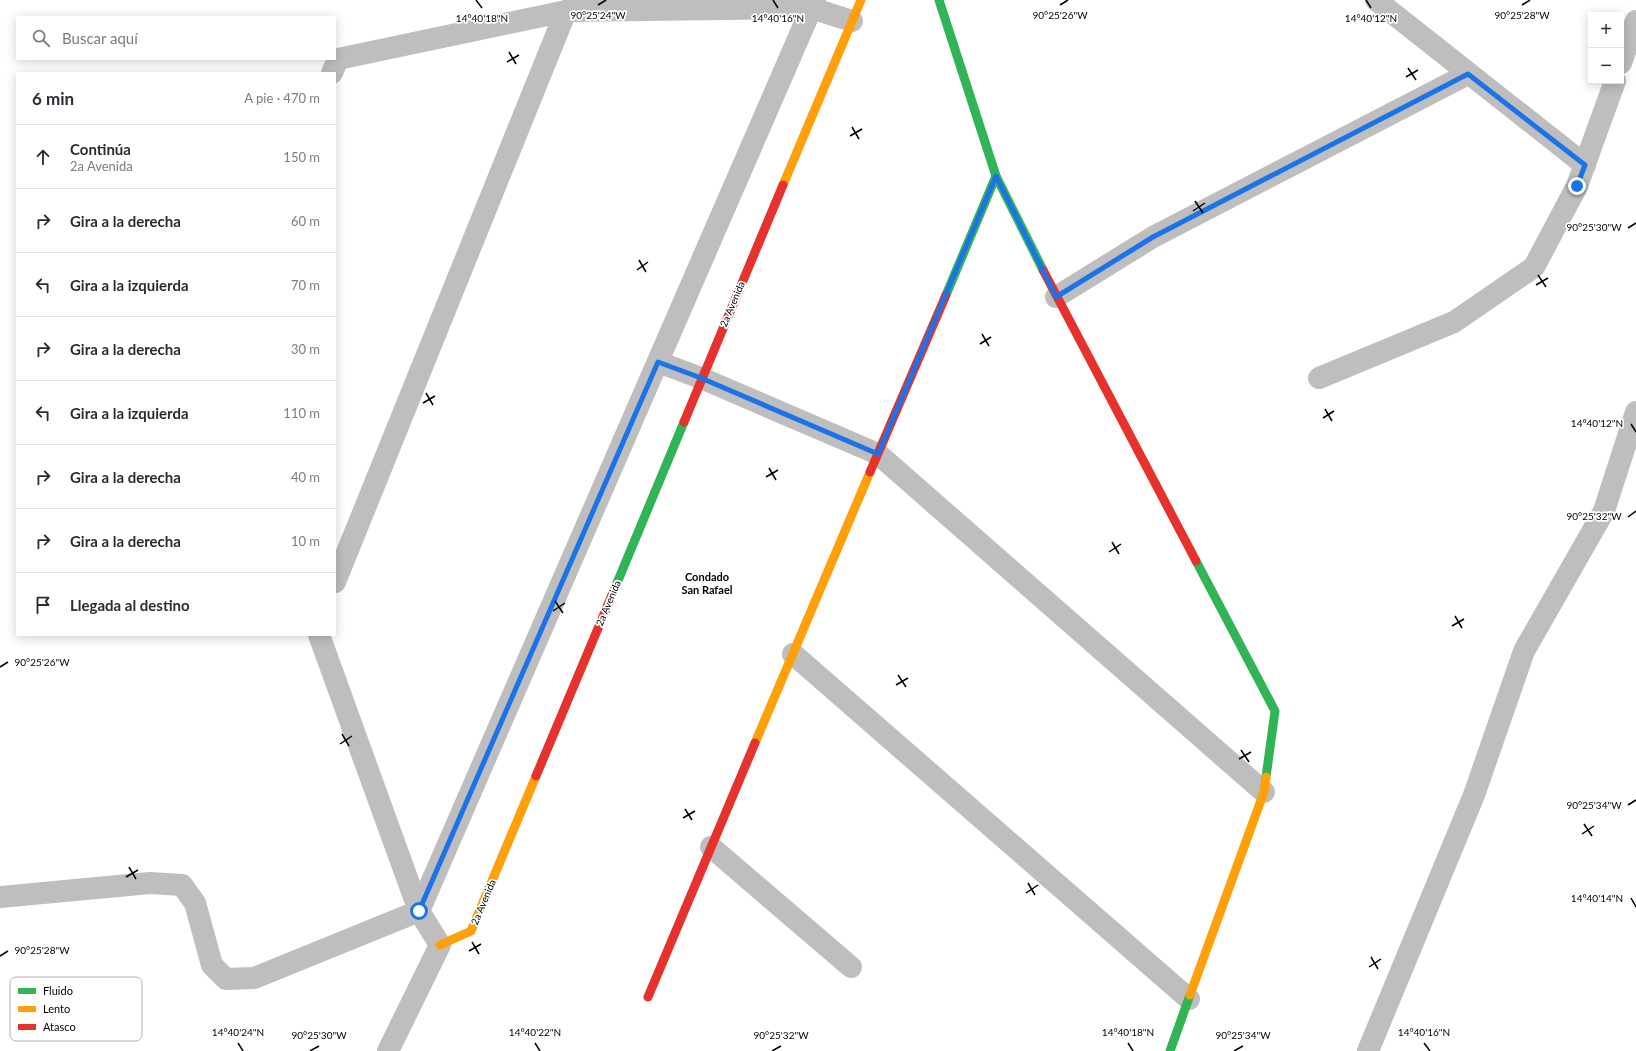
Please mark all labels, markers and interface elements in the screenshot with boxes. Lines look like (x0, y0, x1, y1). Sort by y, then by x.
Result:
text: 90°25'24"W (570, 9, 626, 21)
text: 90°25'26"W (1032, 9, 1088, 21)
text: 90°25'28"W (1494, 9, 1550, 21)
text: 14°40'18"N (456, 12, 508, 24)
text: 14°40'16"N (752, 12, 804, 24)
text: 14°40'12"N (1345, 12, 1397, 24)
map controls (1588, 12, 1624, 84)
button: + (1588, 12, 1624, 48)
search box (16, 16, 336, 60)
icon: search (30, 27, 52, 49)
text: Buscar aquí (62, 29, 138, 47)
button: − (1588, 48, 1624, 84)
text: 6 min (32, 88, 74, 109)
text: A pie · 470 m (244, 90, 320, 106)
text: Continúa (70, 140, 131, 158)
icon: ahead (32, 146, 54, 168)
text: 150 m (283, 149, 320, 165)
text: 2a Avenida (70, 158, 133, 174)
route end (1568, 177, 1586, 195)
icon: right (32, 210, 54, 232)
text: Gira a la derecha (70, 212, 181, 230)
text: 60 m (291, 213, 320, 229)
text: 90°25'30"W (1566, 221, 1622, 233)
icon: left (32, 274, 54, 296)
text: Gira a la izquierda (70, 276, 189, 294)
text: 70 m (291, 277, 320, 293)
street label: 2a Avenida (717, 279, 747, 329)
icon: right (32, 338, 54, 360)
text: Gira a la derecha (70, 340, 181, 358)
text: 30 m (291, 341, 320, 357)
icon: left (32, 402, 54, 424)
text: Gira a la izquierda (70, 404, 189, 422)
text: 110 m (283, 405, 320, 421)
text: 14°40'12"N (1571, 417, 1623, 429)
icon: right (32, 466, 54, 488)
text: Gira a la derecha (70, 468, 181, 486)
text: 40 m (291, 469, 320, 485)
text: 90°25'32"W (1566, 510, 1622, 522)
icon: right (32, 530, 54, 552)
text: Gira a la derecha (70, 532, 181, 550)
text: 10 m (291, 533, 320, 549)
district label: Condado San Rafael (681, 570, 733, 596)
street label: 2a Avenida (593, 578, 623, 628)
icon: arrive (32, 594, 54, 616)
text: Llegada al destino (70, 596, 190, 614)
text: 90°25'26"W (14, 656, 70, 668)
text: 90°25'34"W (1566, 799, 1622, 811)
street label: 2a Avenida (468, 877, 498, 927)
text: 14°40'14"N (1571, 892, 1623, 904)
route start (410, 902, 428, 920)
text: 90°25'28"W (14, 944, 70, 956)
legend (10, 977, 142, 1041)
text: Fluido (43, 984, 73, 997)
text: Lento (43, 1002, 70, 1015)
text: Atasco (43, 1020, 76, 1033)
text: 14°40'24"N (212, 1026, 264, 1038)
text: 14°40'22"N (509, 1026, 561, 1038)
text: 14°40'18"N (1102, 1026, 1154, 1038)
text: 14°40'16"N (1398, 1026, 1450, 1038)
text: 90°25'30"W (291, 1029, 347, 1041)
text: 90°25'32"W (753, 1029, 809, 1041)
text: 90°25'34"W (1215, 1029, 1271, 1041)

